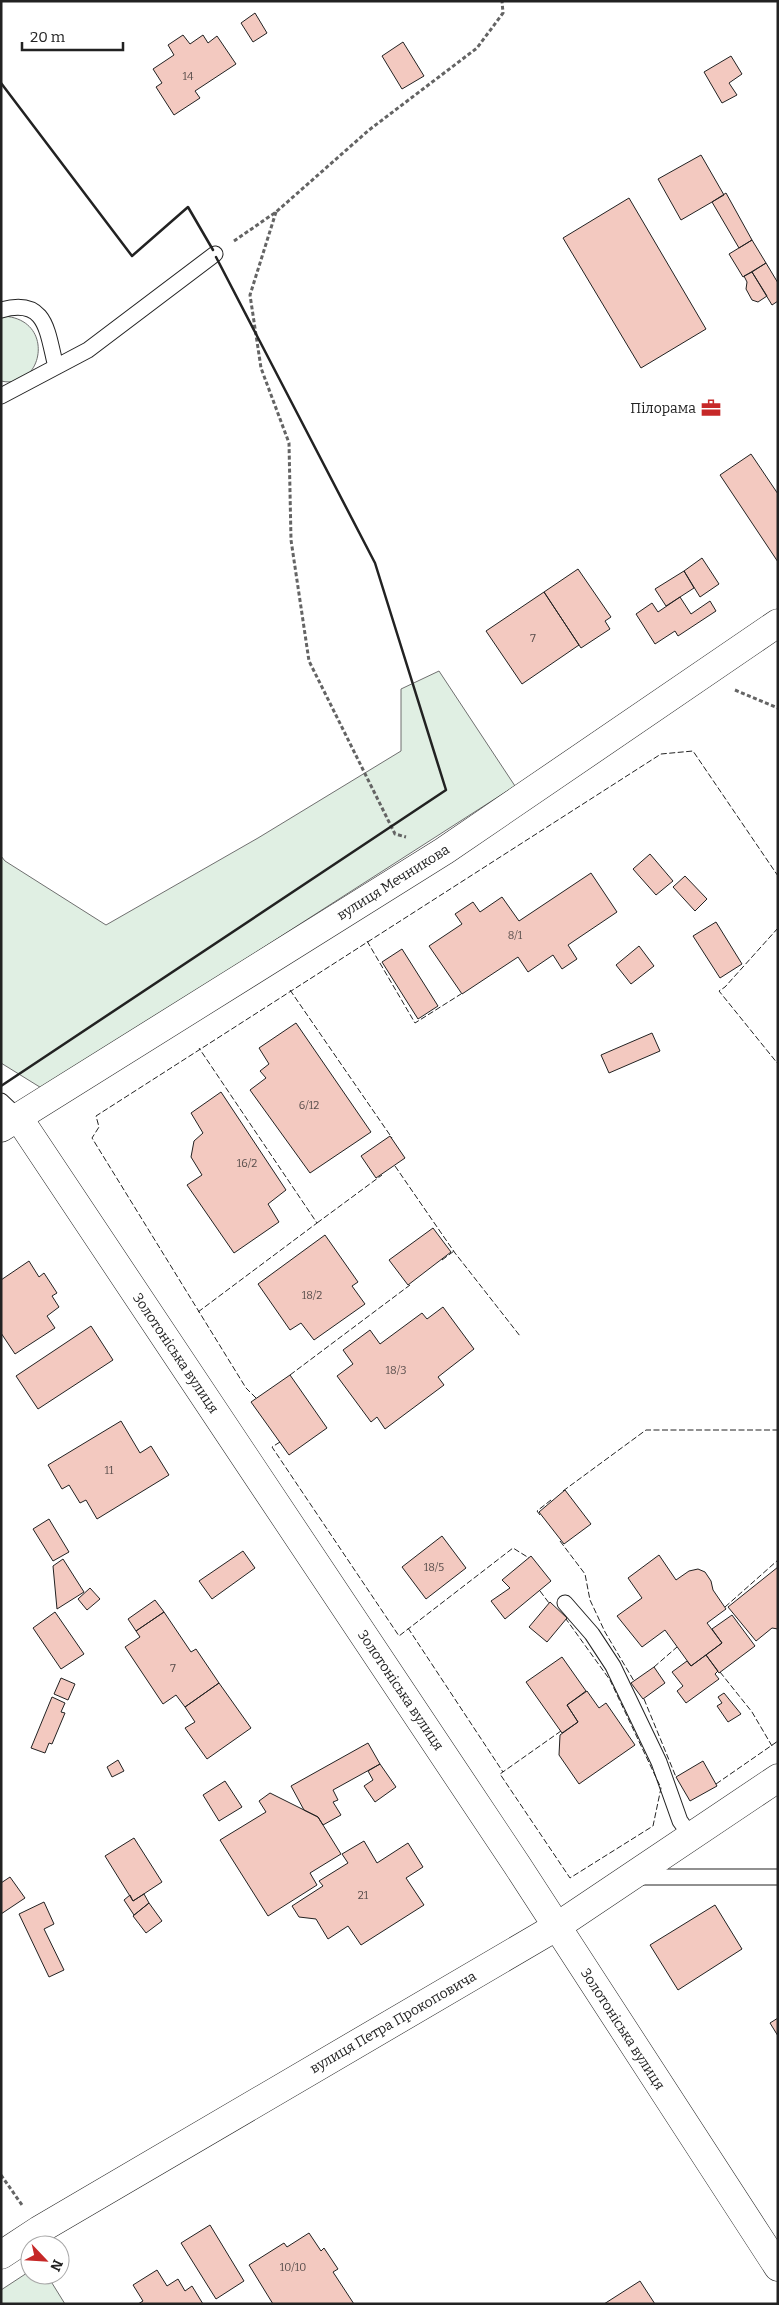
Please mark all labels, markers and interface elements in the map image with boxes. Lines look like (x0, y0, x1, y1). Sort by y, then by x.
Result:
scale bar (22, 20, 124, 52)
text: 20 m (30, 28, 66, 46)
house number: 14 (183, 70, 194, 83)
office icon: Пілорама (700, 397, 722, 419)
place label: Пілорама (630, 400, 696, 417)
house number: 7 (530, 632, 536, 645)
street label: вулиця Мечникова (334, 841, 453, 924)
house number: 8/1 (508, 929, 523, 942)
house number: 6/12 (299, 1099, 319, 1112)
house number: 16/2 (237, 1157, 257, 1170)
house number: 18/2 (302, 1289, 322, 1302)
street label: Золотоніська вулиця (129, 1290, 222, 1417)
house number: 18/3 (386, 1364, 406, 1377)
house number: 11 (105, 1464, 114, 1477)
house number: 18/5 (424, 1561, 444, 1574)
street label: Золотоніська вулиця (354, 1627, 447, 1754)
house number: 7 (170, 1662, 176, 1675)
house number: 21 (358, 1889, 369, 1902)
street label: Золотоніська вулиця (577, 1965, 668, 2093)
street label: вулиця Петра Прокоповича (307, 1968, 480, 2077)
north arrow (20, 2235, 70, 2285)
text: N (46, 2257, 66, 2274)
house number: 10/10 (280, 2261, 306, 2274)

